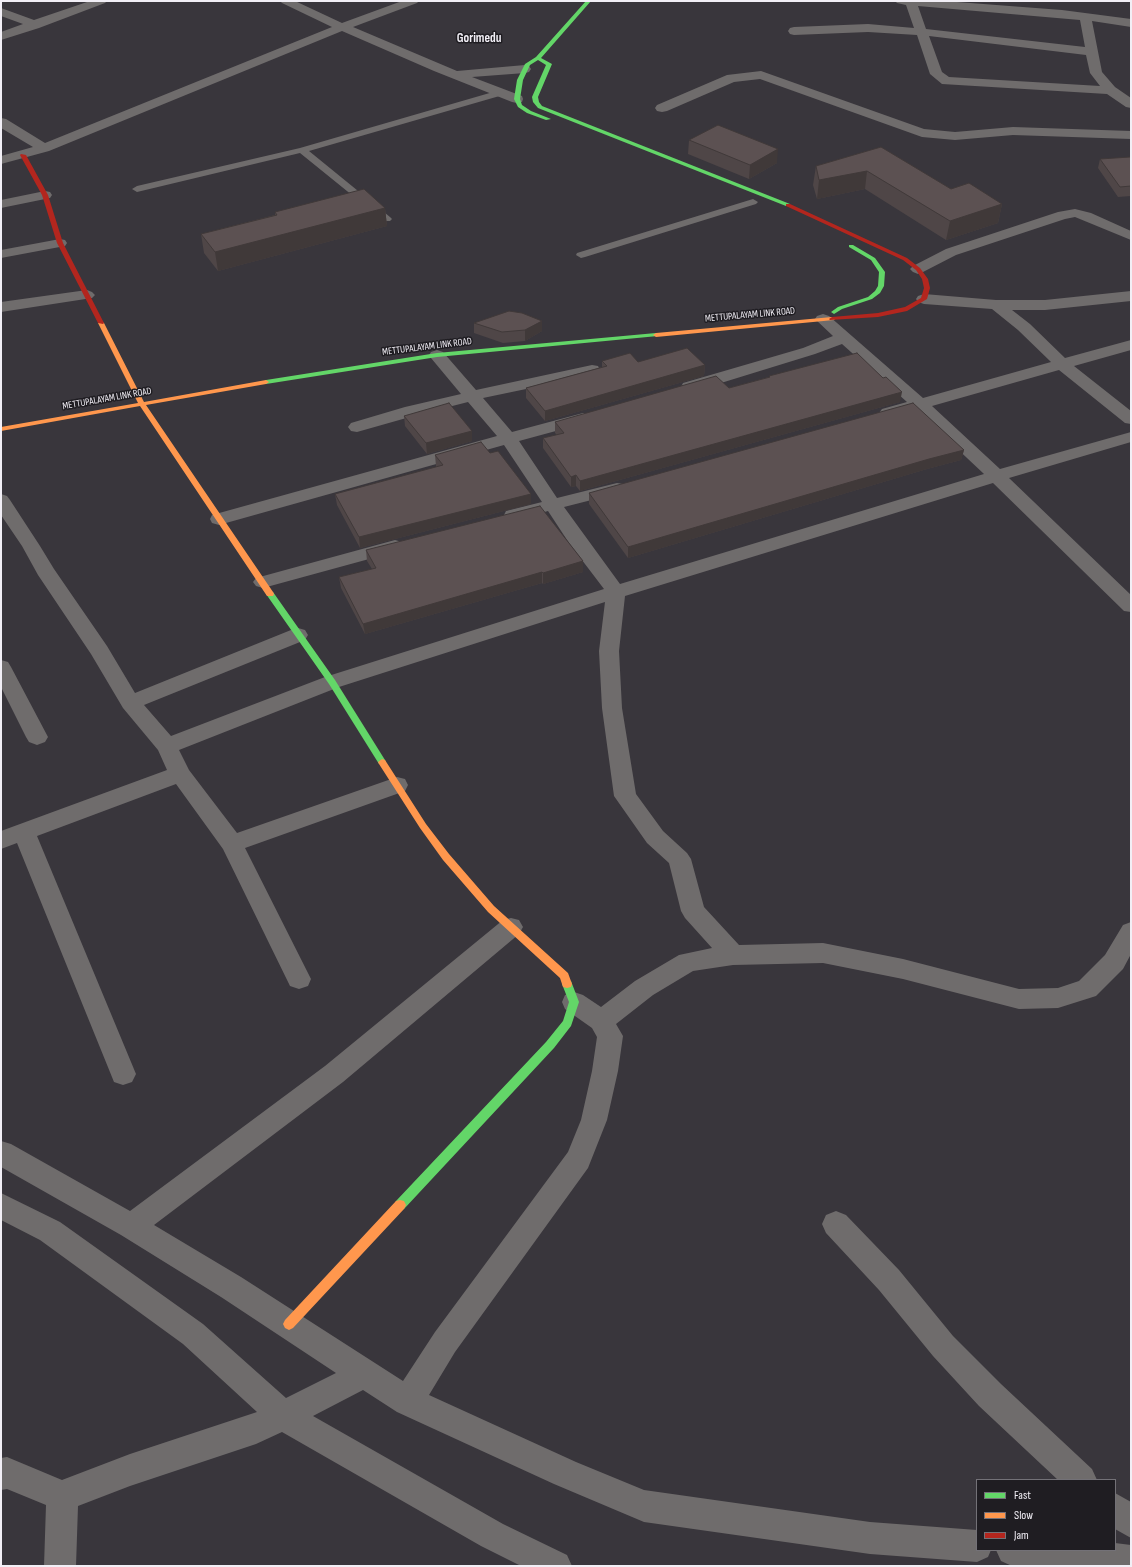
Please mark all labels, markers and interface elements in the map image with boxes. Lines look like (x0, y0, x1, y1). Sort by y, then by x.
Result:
district label: Gorimedu (457, 31, 501, 47)
street label: METTUPALAYAM LINK ROAD (705, 305, 795, 325)
street label: METTUPALAYAM LINK ROAD (381, 336, 473, 358)
street label: METTUPALAYAM LINK ROAD (62, 385, 152, 413)
legend (976, 1479, 1116, 1551)
text: Fast (1014, 1488, 1031, 1503)
text: Slow (1014, 1508, 1033, 1523)
text: Jam (1014, 1528, 1029, 1543)

